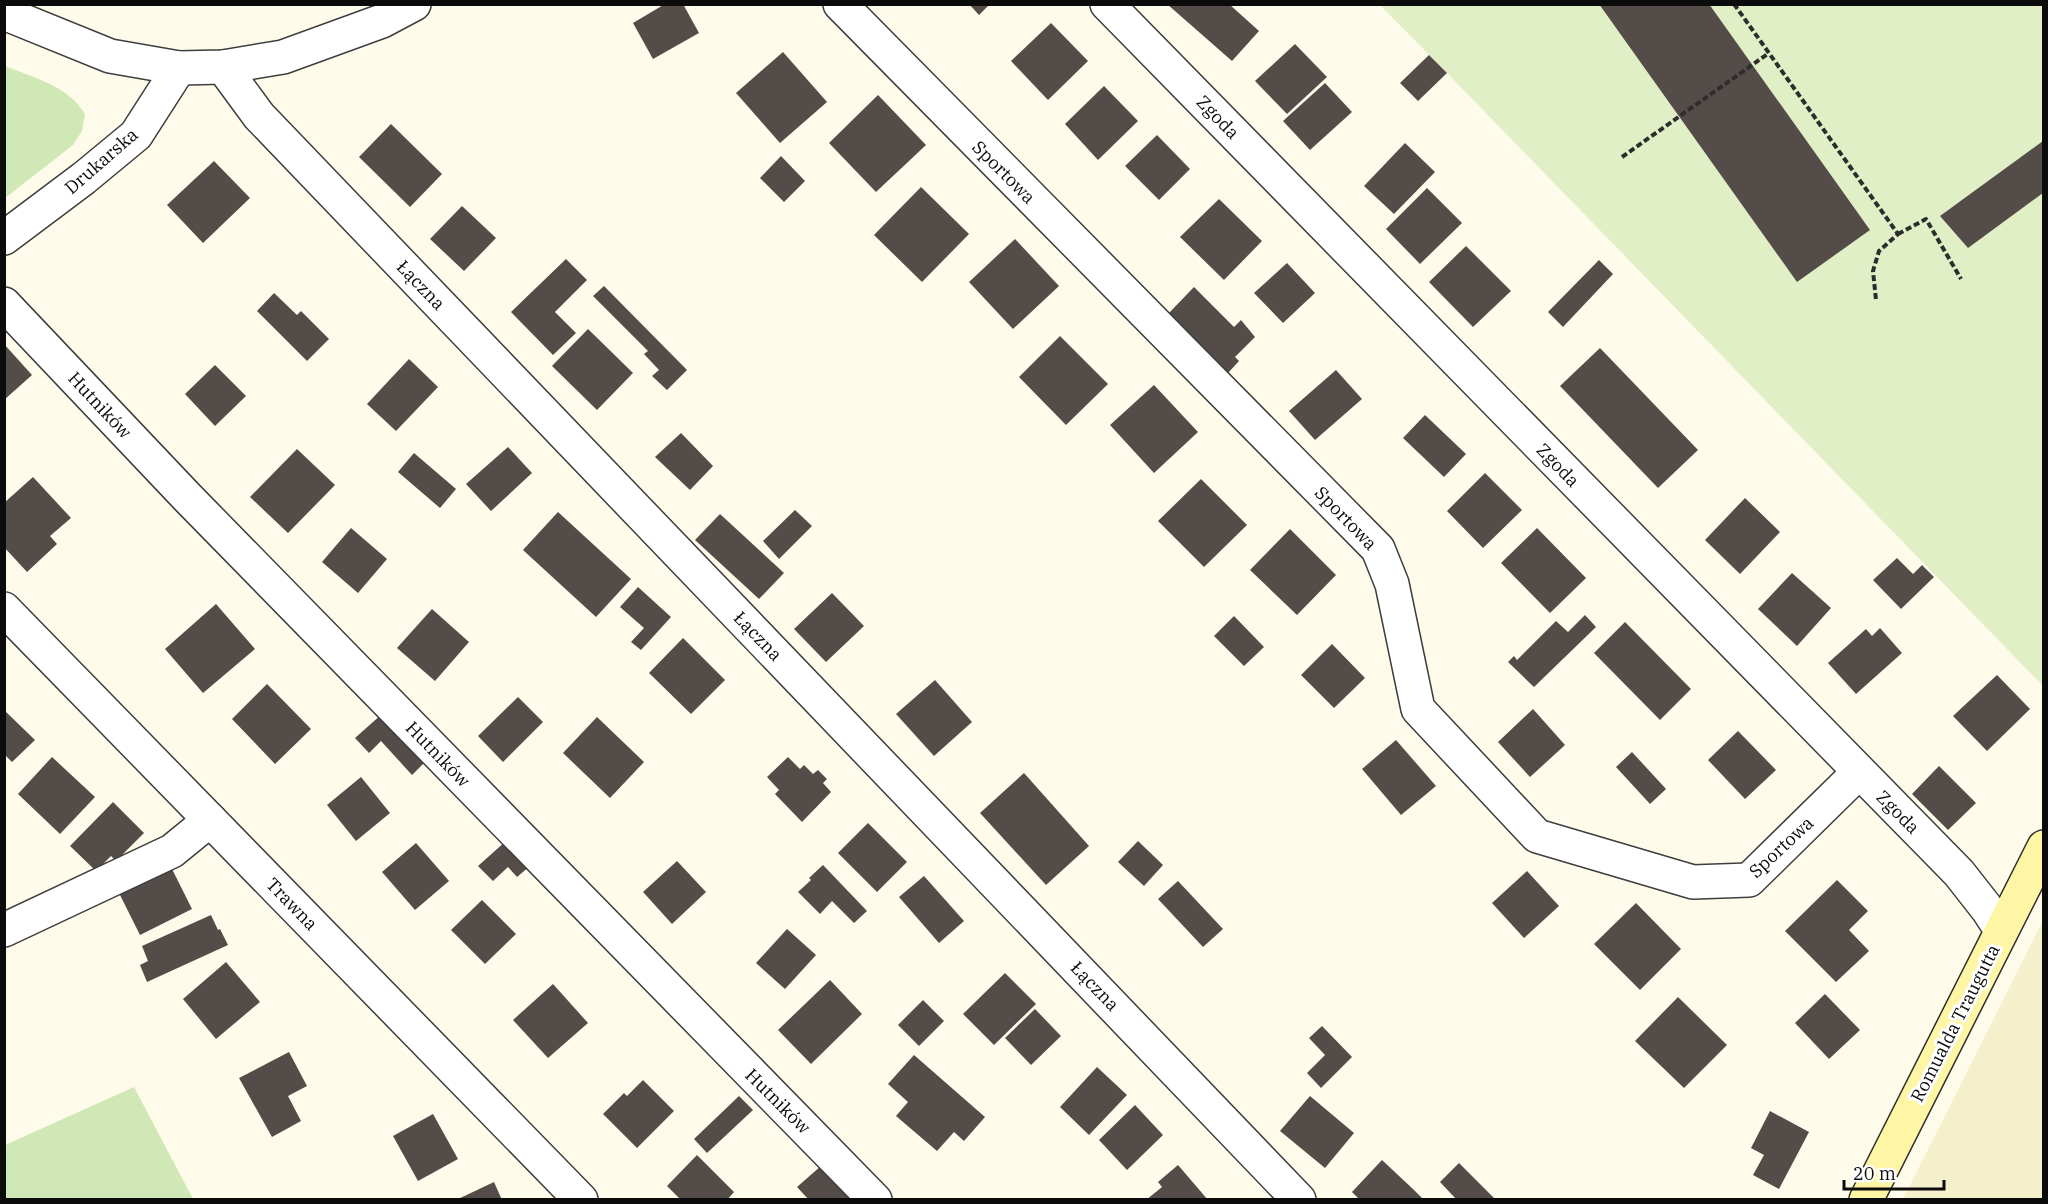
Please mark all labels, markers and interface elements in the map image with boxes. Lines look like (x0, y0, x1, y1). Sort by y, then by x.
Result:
street label: Zgoda (1192, 90, 1245, 144)
street label: Drukarska (60, 123, 142, 199)
street label: Sportowa (968, 136, 1041, 209)
street label: Łączna (392, 255, 450, 315)
street label: Hutników (63, 367, 137, 443)
street label: Zgoda (1532, 438, 1585, 492)
street label: Sportowa (1310, 481, 1382, 555)
street label: Łączna (729, 606, 787, 666)
street label: Hutników (401, 716, 475, 792)
street label: Zgoda (1871, 785, 1925, 839)
street label: Sportowa (1744, 811, 1818, 883)
street label: Trawna (261, 873, 323, 935)
street label: Romualda Traugutta (1905, 940, 2005, 1106)
street label: Łączna (1066, 956, 1124, 1016)
street label: Hutników (740, 1063, 816, 1139)
scale bar (1844, 1153, 1944, 1191)
text: 20 m (1853, 1162, 1896, 1185)

